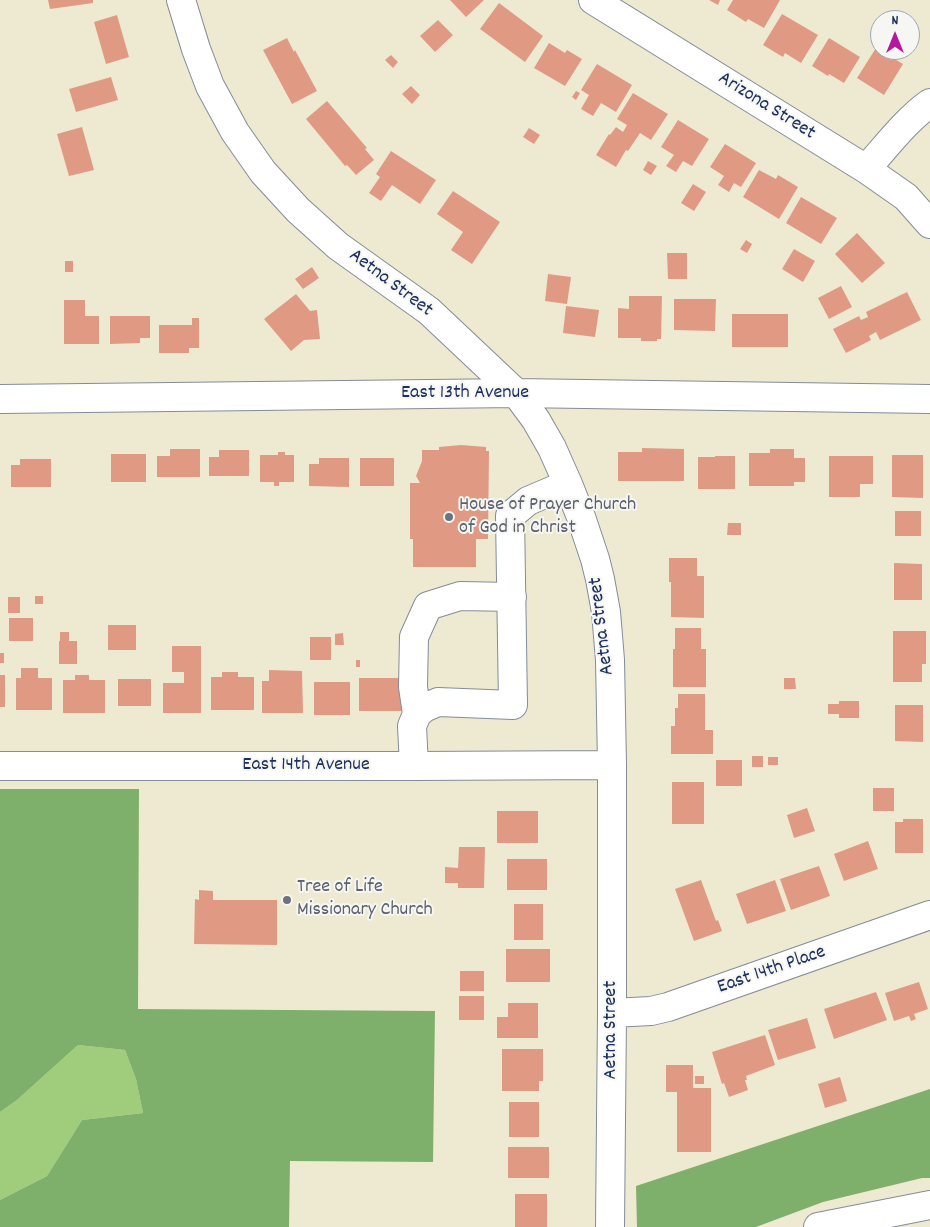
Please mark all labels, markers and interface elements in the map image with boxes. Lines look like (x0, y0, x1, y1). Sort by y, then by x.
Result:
north arrow (870, 10, 920, 60)
text: N (892, 11, 898, 31)
street label: Arizona Street (713, 68, 819, 146)
street label: Aetna Street (343, 245, 437, 323)
street label: East 13th Avenue (401, 382, 529, 406)
place label: House of Prayer Church of God in Christ (459, 494, 636, 541)
marker: House of Prayer Church of God in Christ (443, 511, 455, 523)
street label: Aetna Street (585, 575, 621, 677)
street label: East 14th Avenue (242, 754, 370, 778)
place label: Tree of Life Missionary Church (297, 876, 433, 923)
marker: Tree of Life Missionary Church (281, 894, 293, 906)
street label: East 14th Place (715, 941, 829, 1001)
street label: Aetna Street (600, 981, 624, 1079)

